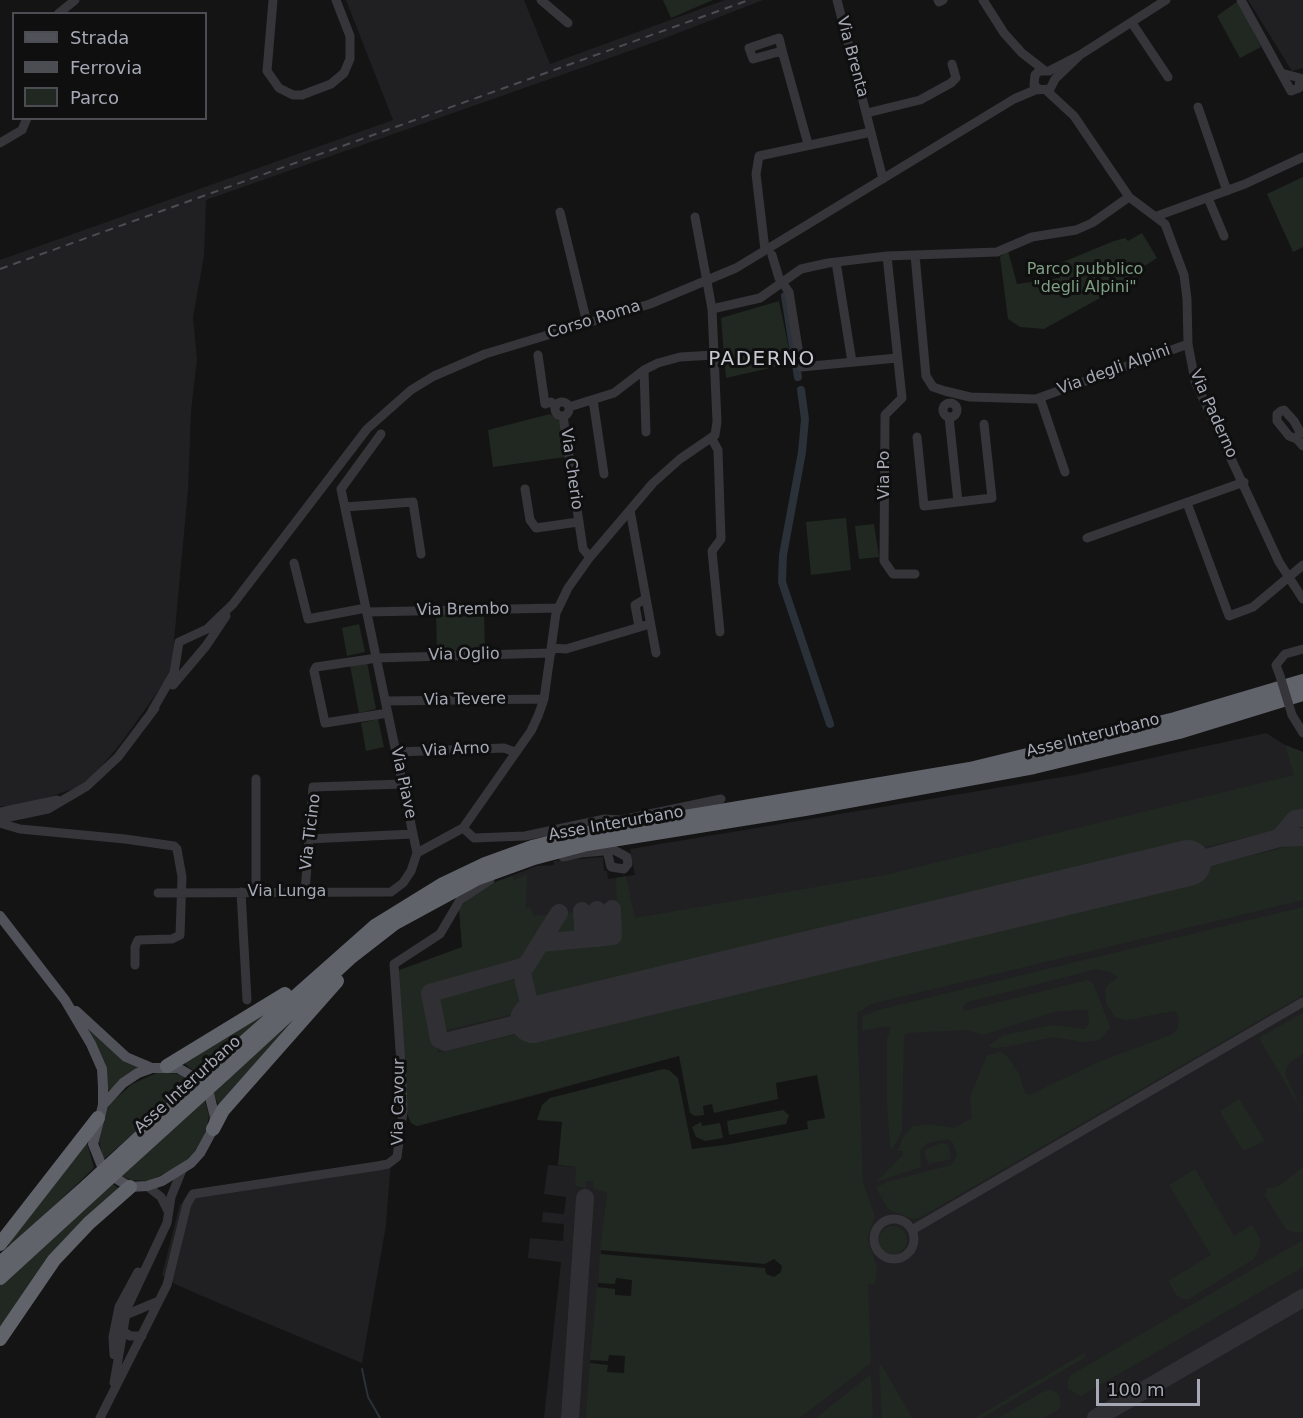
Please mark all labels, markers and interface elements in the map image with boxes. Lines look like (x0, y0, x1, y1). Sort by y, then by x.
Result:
legend (12, 12, 207, 120)
street label: Via Brenta (832, 14, 872, 100)
text: Strada (70, 27, 129, 48)
text: Ferrovia (70, 57, 142, 78)
text: Parco (70, 87, 119, 108)
park label: Parco pubblico "degli Alpini" (1027, 260, 1143, 298)
street label: Corso Roma (545, 297, 643, 343)
street label: Via degli Alpini (1055, 341, 1173, 399)
district label: PADERNO (708, 348, 816, 372)
street label: Via Paderno (1185, 367, 1241, 461)
street label: Via Cherio (556, 427, 586, 511)
street label: Via Po (875, 451, 895, 499)
street label: Via Brembo (417, 600, 509, 620)
street label: Via Oglio (428, 645, 500, 665)
street label: Via Tevere (424, 690, 506, 710)
street label: Asse Interurbano (1024, 710, 1162, 762)
street label: Via Arno (422, 739, 490, 761)
street label: Via Piave (386, 745, 420, 821)
street label: Via Ticino (297, 793, 325, 871)
street label: Asse Interurbano (547, 803, 685, 845)
street label: Via Lunga (248, 882, 326, 902)
street label: Asse Interurbano (131, 1032, 245, 1138)
street label: Via Cavour (389, 1058, 409, 1146)
scale bar (1099, 1367, 1202, 1405)
text: 100 m (1107, 1379, 1165, 1400)

